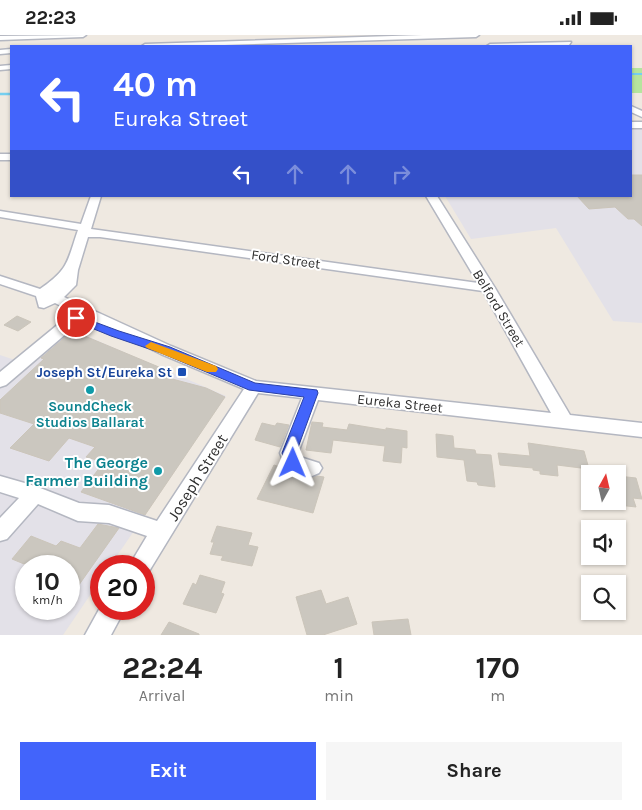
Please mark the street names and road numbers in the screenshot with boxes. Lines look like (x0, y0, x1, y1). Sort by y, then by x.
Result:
street label: Ford Street (250, 246, 322, 273)
street label: Belford Street (469, 266, 528, 350)
street label: Eureka Street (356, 391, 444, 416)
street label: Joseph Street (163, 430, 232, 524)

